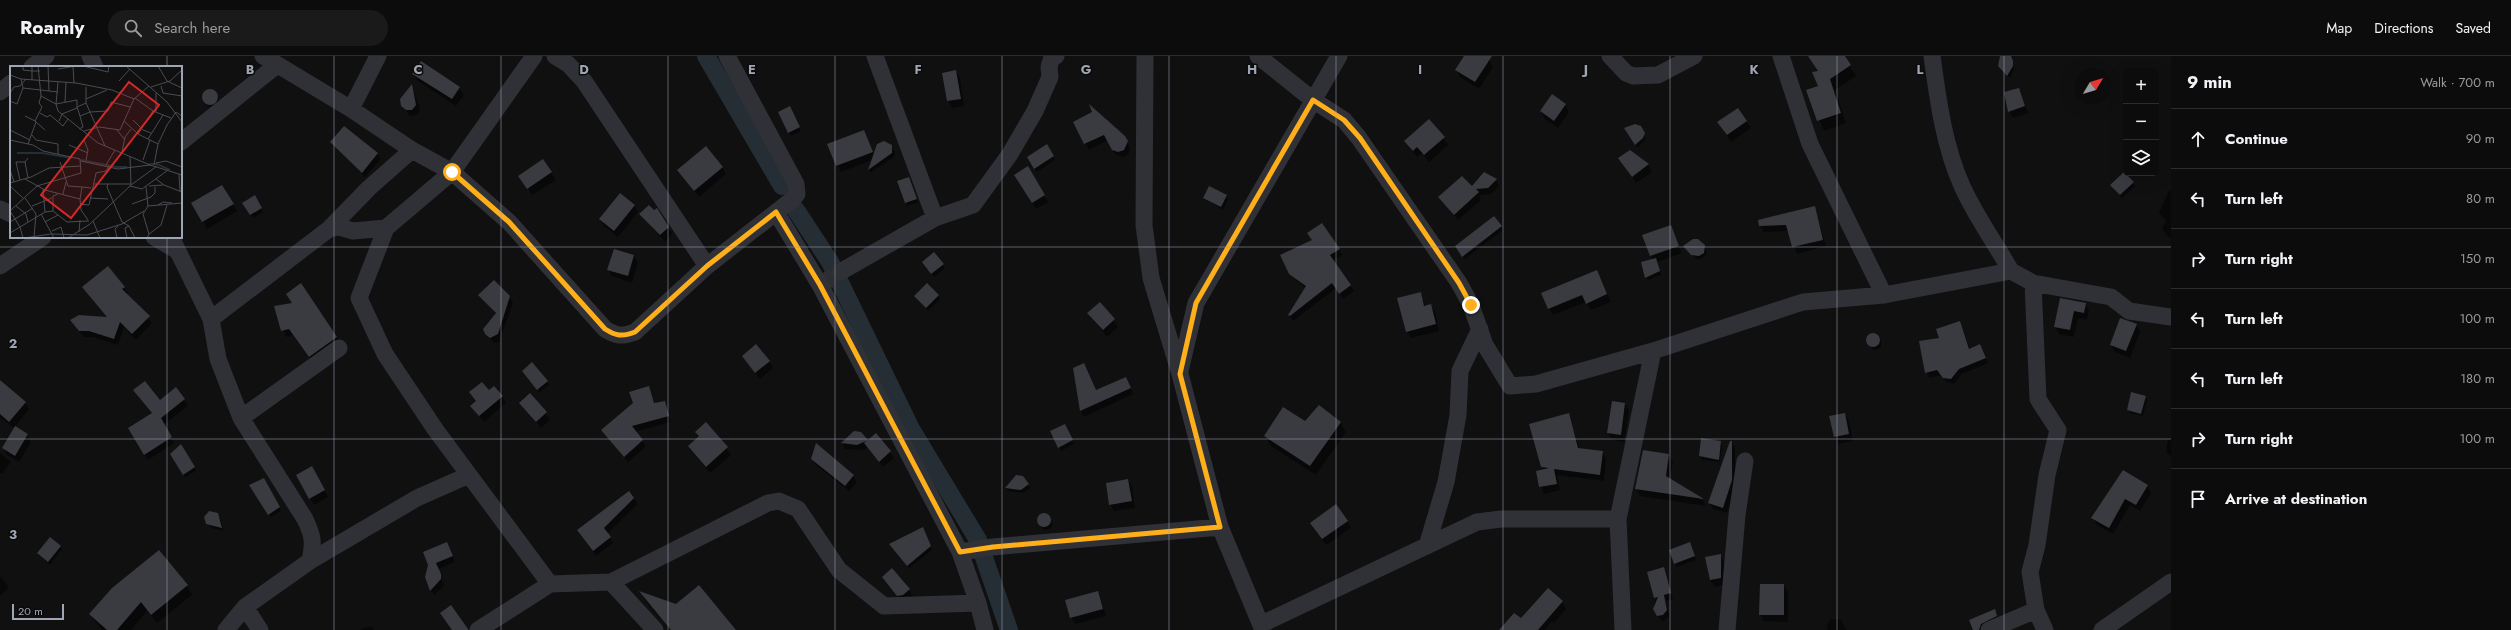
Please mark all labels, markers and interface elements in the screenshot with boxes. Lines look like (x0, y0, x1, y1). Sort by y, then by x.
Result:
search box (108, 10, 388, 46)
text: Roamly (20, 14, 84, 41)
icon: search (122, 17, 144, 39)
text: Search here (154, 17, 230, 39)
text: Map (2326, 18, 2352, 38)
text: Directions (2374, 18, 2434, 38)
text: Saved (2456, 18, 2491, 38)
text: B (246, 60, 255, 79)
text: C (413, 60, 423, 79)
text: D (579, 60, 589, 79)
text: E (748, 60, 756, 79)
text: F (914, 60, 922, 79)
text: G (1081, 60, 1092, 79)
text: H (1247, 60, 1257, 79)
text: I (1418, 60, 1422, 79)
text: J (1581, 60, 1588, 79)
text: K (1749, 60, 1759, 79)
text: L (1917, 60, 1924, 79)
inset map (10, 66, 182, 238)
north arrow (2075, 68, 2111, 104)
map controls (2123, 68, 2159, 176)
button: + (2123, 68, 2159, 104)
text: 9 min (2187, 70, 2232, 94)
text: Walk · 700 m (2420, 73, 2495, 92)
button: − (2123, 104, 2159, 140)
icon: ahead (2187, 128, 2209, 150)
text: Continue (2225, 128, 2288, 150)
text: 90 m (2466, 129, 2495, 148)
button: layers (2123, 140, 2159, 176)
route start (443, 163, 461, 181)
icon: left (2187, 188, 2209, 210)
text: Turn left (2225, 188, 2283, 210)
text: 80 m (2466, 189, 2495, 208)
icon: right (2187, 248, 2209, 270)
text: Turn right (2225, 248, 2293, 270)
text: 150 m (2460, 249, 2495, 268)
route end (1462, 296, 1480, 314)
icon: left (2187, 308, 2209, 330)
text: Turn left (2225, 308, 2283, 330)
text: 100 m (2460, 309, 2495, 328)
text: 2 (9, 334, 17, 353)
icon: left (2187, 368, 2209, 390)
text: Turn left (2225, 368, 2283, 390)
text: 180 m (2460, 369, 2495, 388)
icon: right (2187, 428, 2209, 450)
text: Turn right (2225, 428, 2293, 450)
text: 100 m (2460, 429, 2495, 448)
icon: arrive (2187, 488, 2209, 510)
text: Arrive at destination (2225, 488, 2367, 510)
text: 3 (9, 525, 17, 544)
scale bar (12, 602, 64, 621)
text: 20 m (18, 603, 43, 619)

